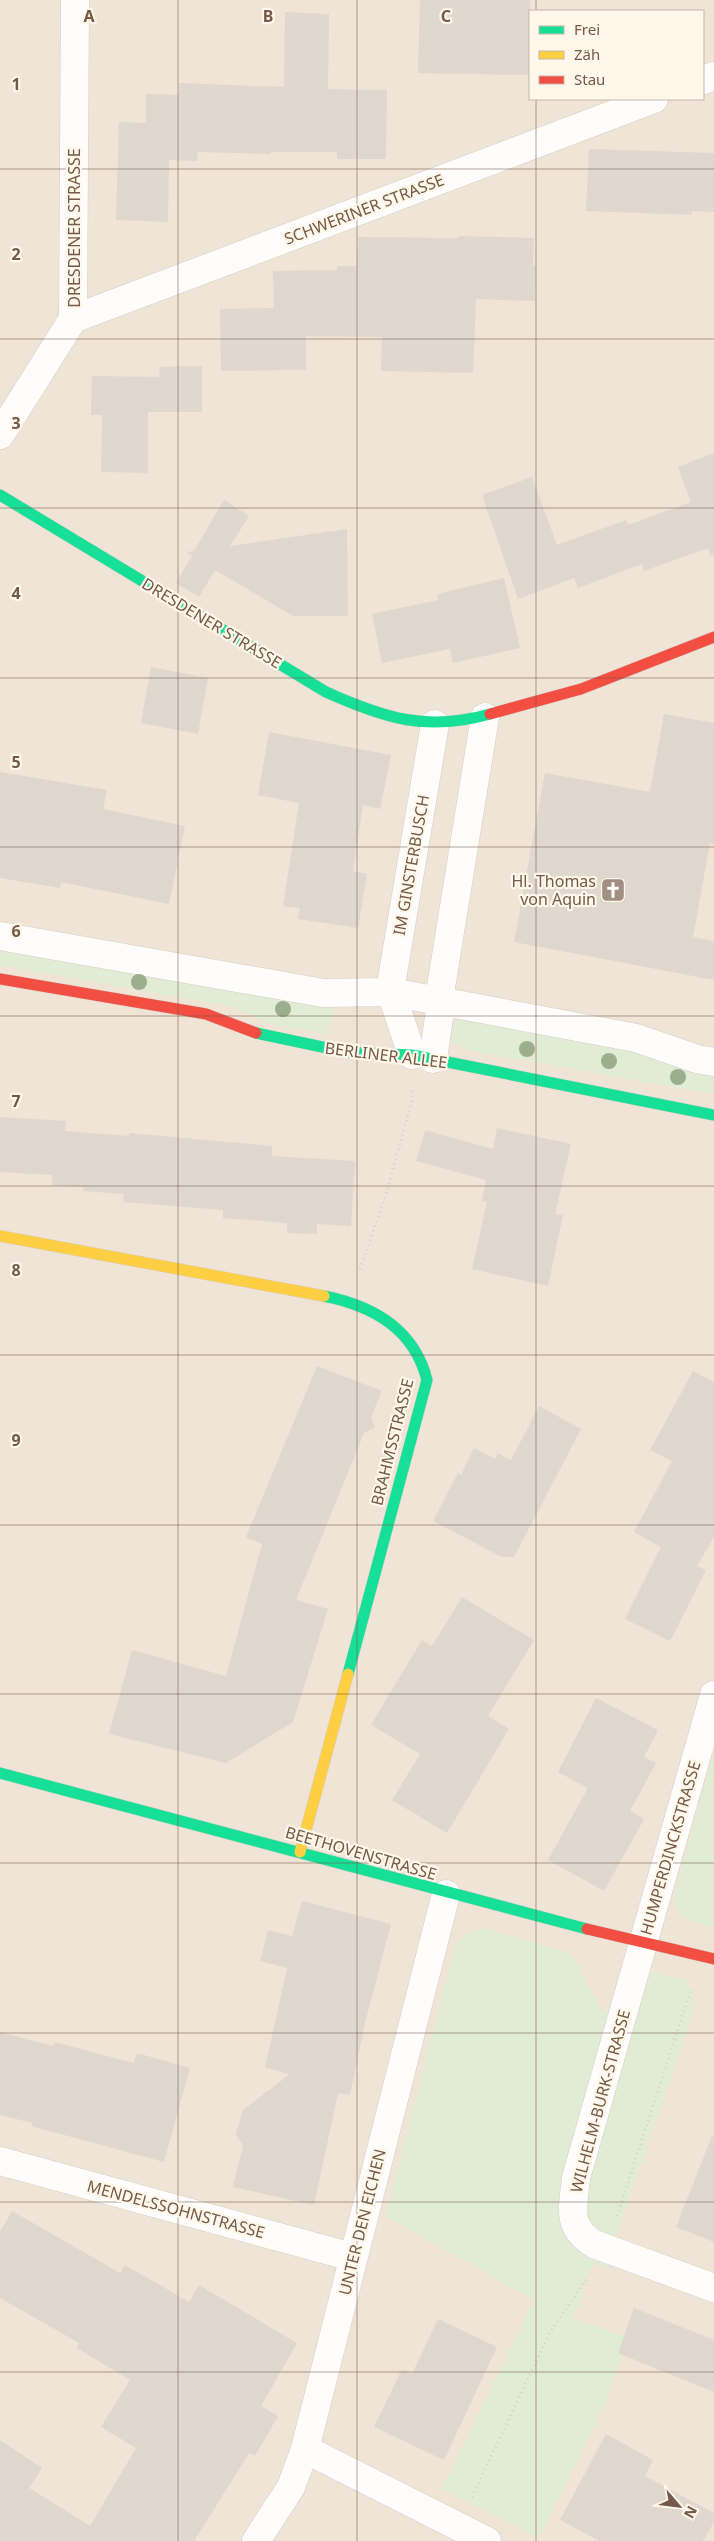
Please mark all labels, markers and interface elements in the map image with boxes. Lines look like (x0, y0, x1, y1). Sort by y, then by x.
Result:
text: A (83, 5, 95, 27)
text: B (263, 5, 273, 27)
text: C (441, 5, 451, 27)
legend (529, 10, 704, 100)
text: Frei (574, 19, 600, 39)
text: Zäh (574, 44, 600, 64)
text: Stau (574, 69, 605, 89)
text: 1 (11, 73, 21, 95)
street label: DRESDENER STRASSE (63, 148, 85, 308)
street label: SCHWERINER STRASSE (281, 168, 447, 250)
text: 2 (11, 243, 21, 265)
text: 3 (11, 412, 21, 434)
street label: DRESDENER STRASSE (138, 573, 286, 673)
text: 4 (11, 582, 21, 604)
text: 5 (11, 751, 21, 773)
street label: IM GINSTERBUSCH (388, 793, 434, 937)
place label: Hl. Thomas von Aquin (512, 870, 596, 910)
church icon: Hl. Thomas von Aquin (600, 877, 626, 903)
text: 6 (11, 920, 21, 942)
street label: BERLINER ALLEE (324, 1037, 448, 1073)
text: 7 (11, 1090, 21, 1112)
text: 8 (11, 1259, 21, 1281)
street label: BRAHMSSTRASSE (366, 1376, 418, 1508)
text: 9 (11, 1429, 21, 1451)
street label: HUMPERDINCKSTRASSE (635, 1758, 705, 1938)
street label: BEETHOVENSTRASSE (283, 1821, 439, 1885)
street label: WILHELM-BURK-STRASSE (565, 2007, 635, 2195)
street label: UNTER DEN EICHEN (333, 2147, 391, 2297)
street label: MENDELSSOHNSTRASSE (85, 2175, 267, 2243)
north arrow (654, 2481, 704, 2531)
text: N (680, 2503, 702, 2522)

